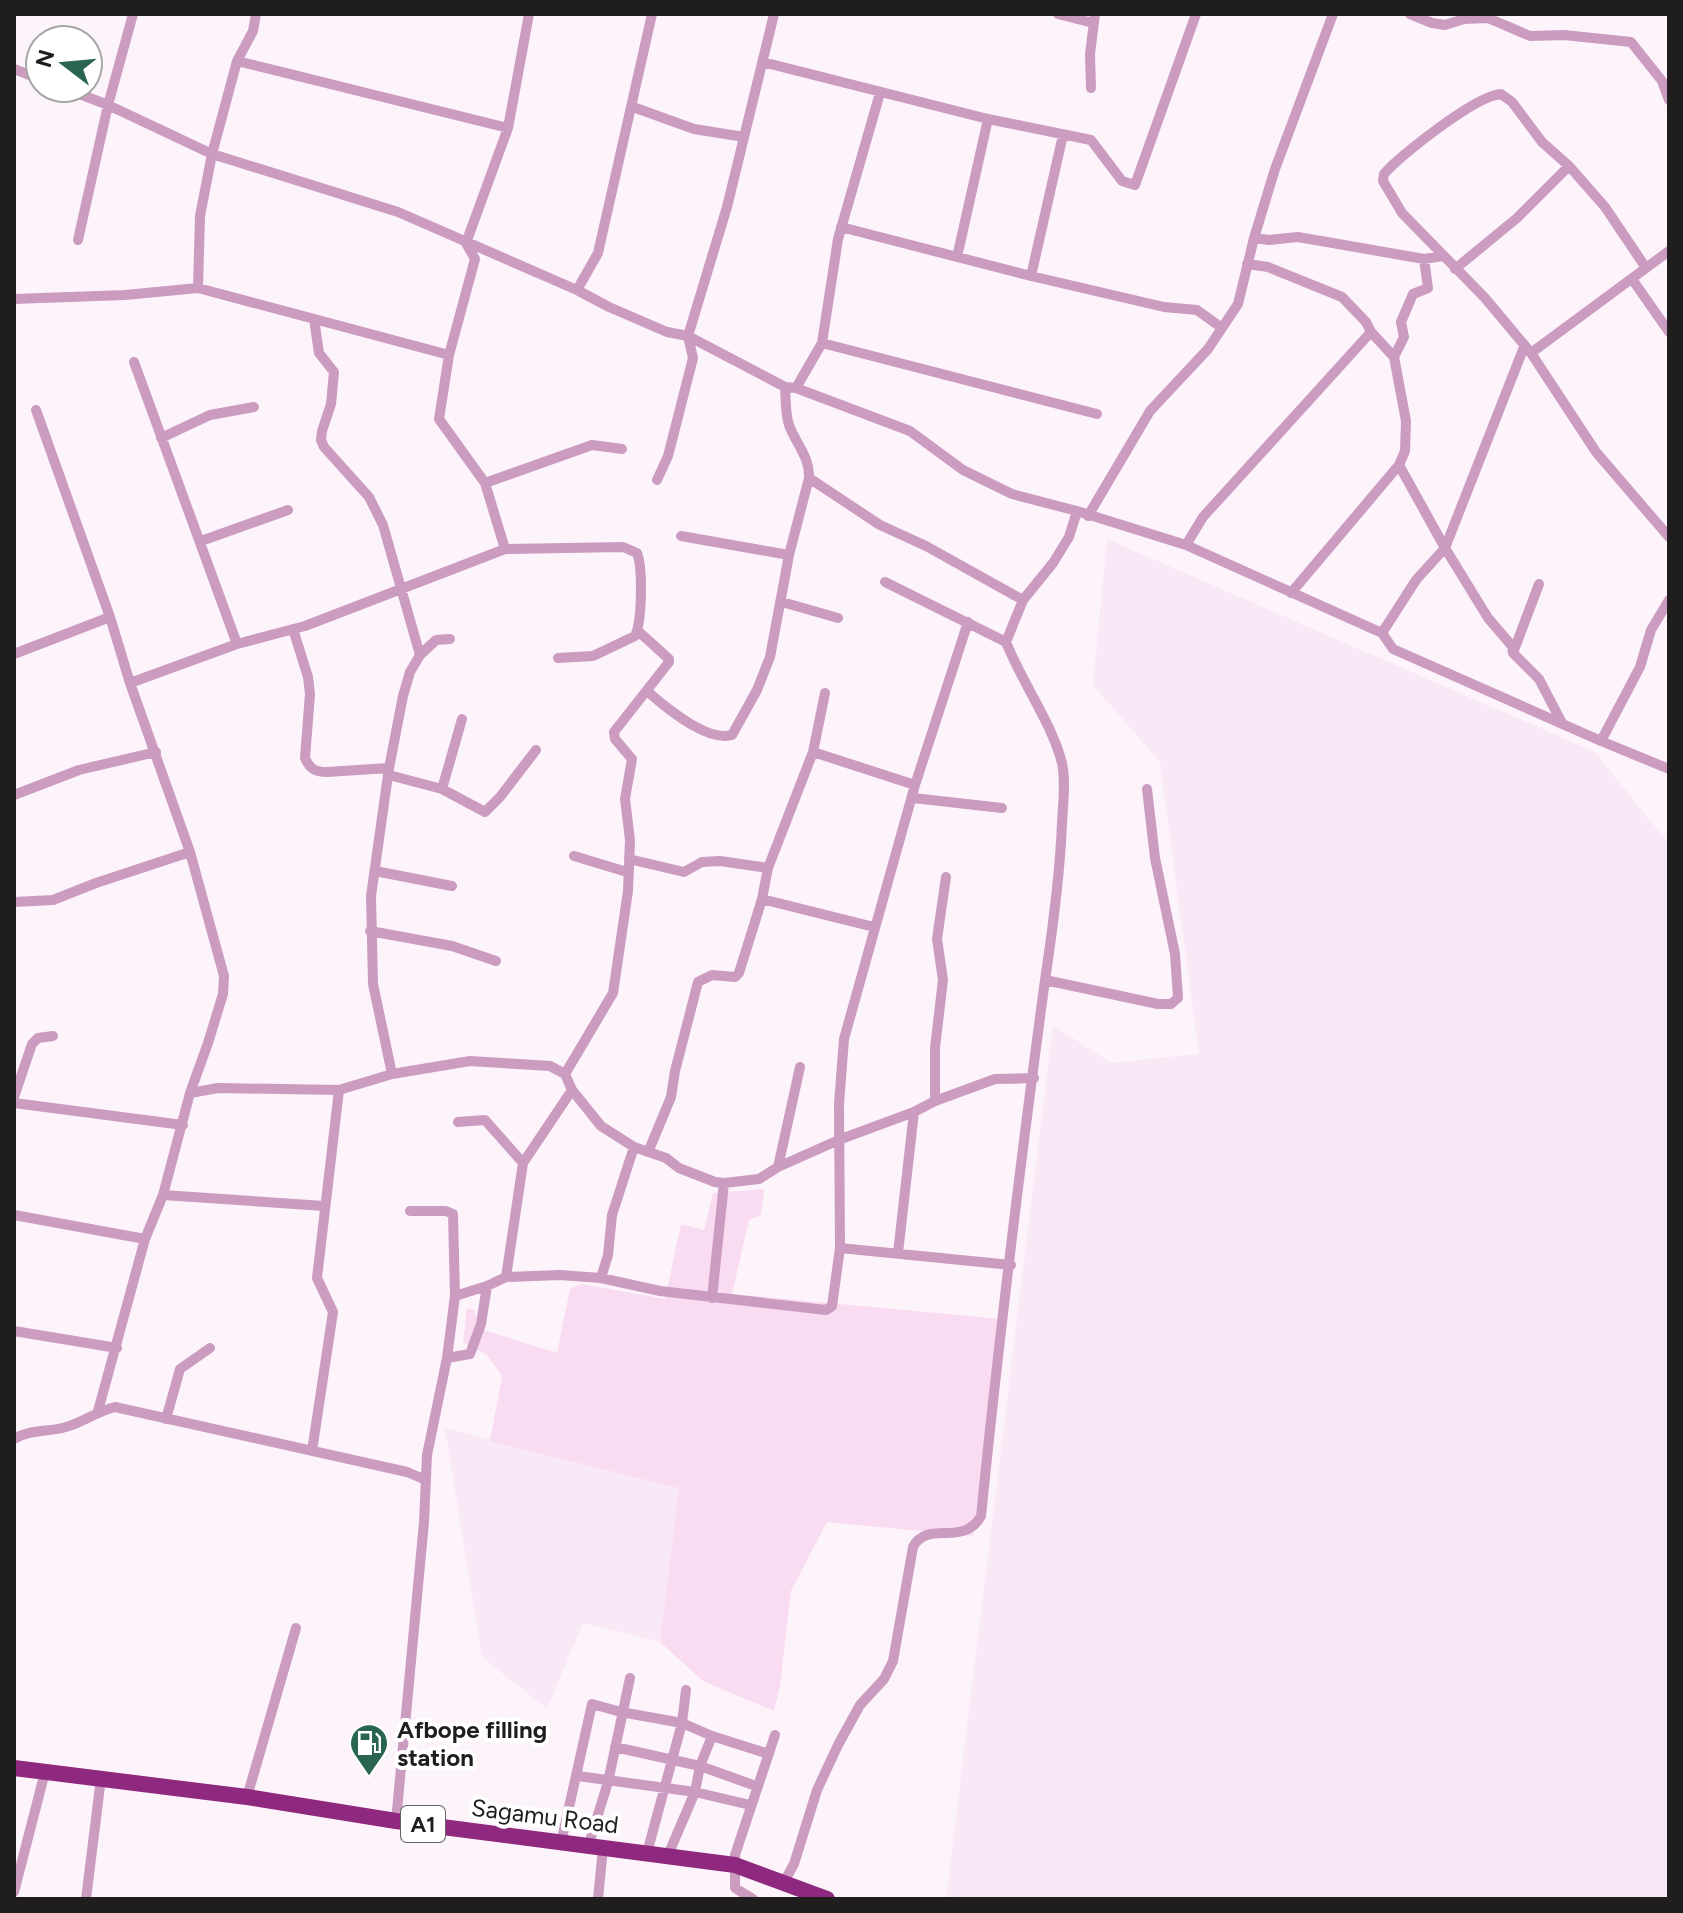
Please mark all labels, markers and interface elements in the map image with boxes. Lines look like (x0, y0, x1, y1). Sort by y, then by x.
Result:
north arrow (24, 24, 104, 104)
text: N (30, 47, 61, 71)
place label: Afbope filling station (397, 1715, 547, 1772)
fuel station icon: Afbope filling station (348, 1722, 390, 1777)
street label: Sagamu Road (470, 1793, 620, 1839)
road number: A1 (401, 1806, 445, 1842)

